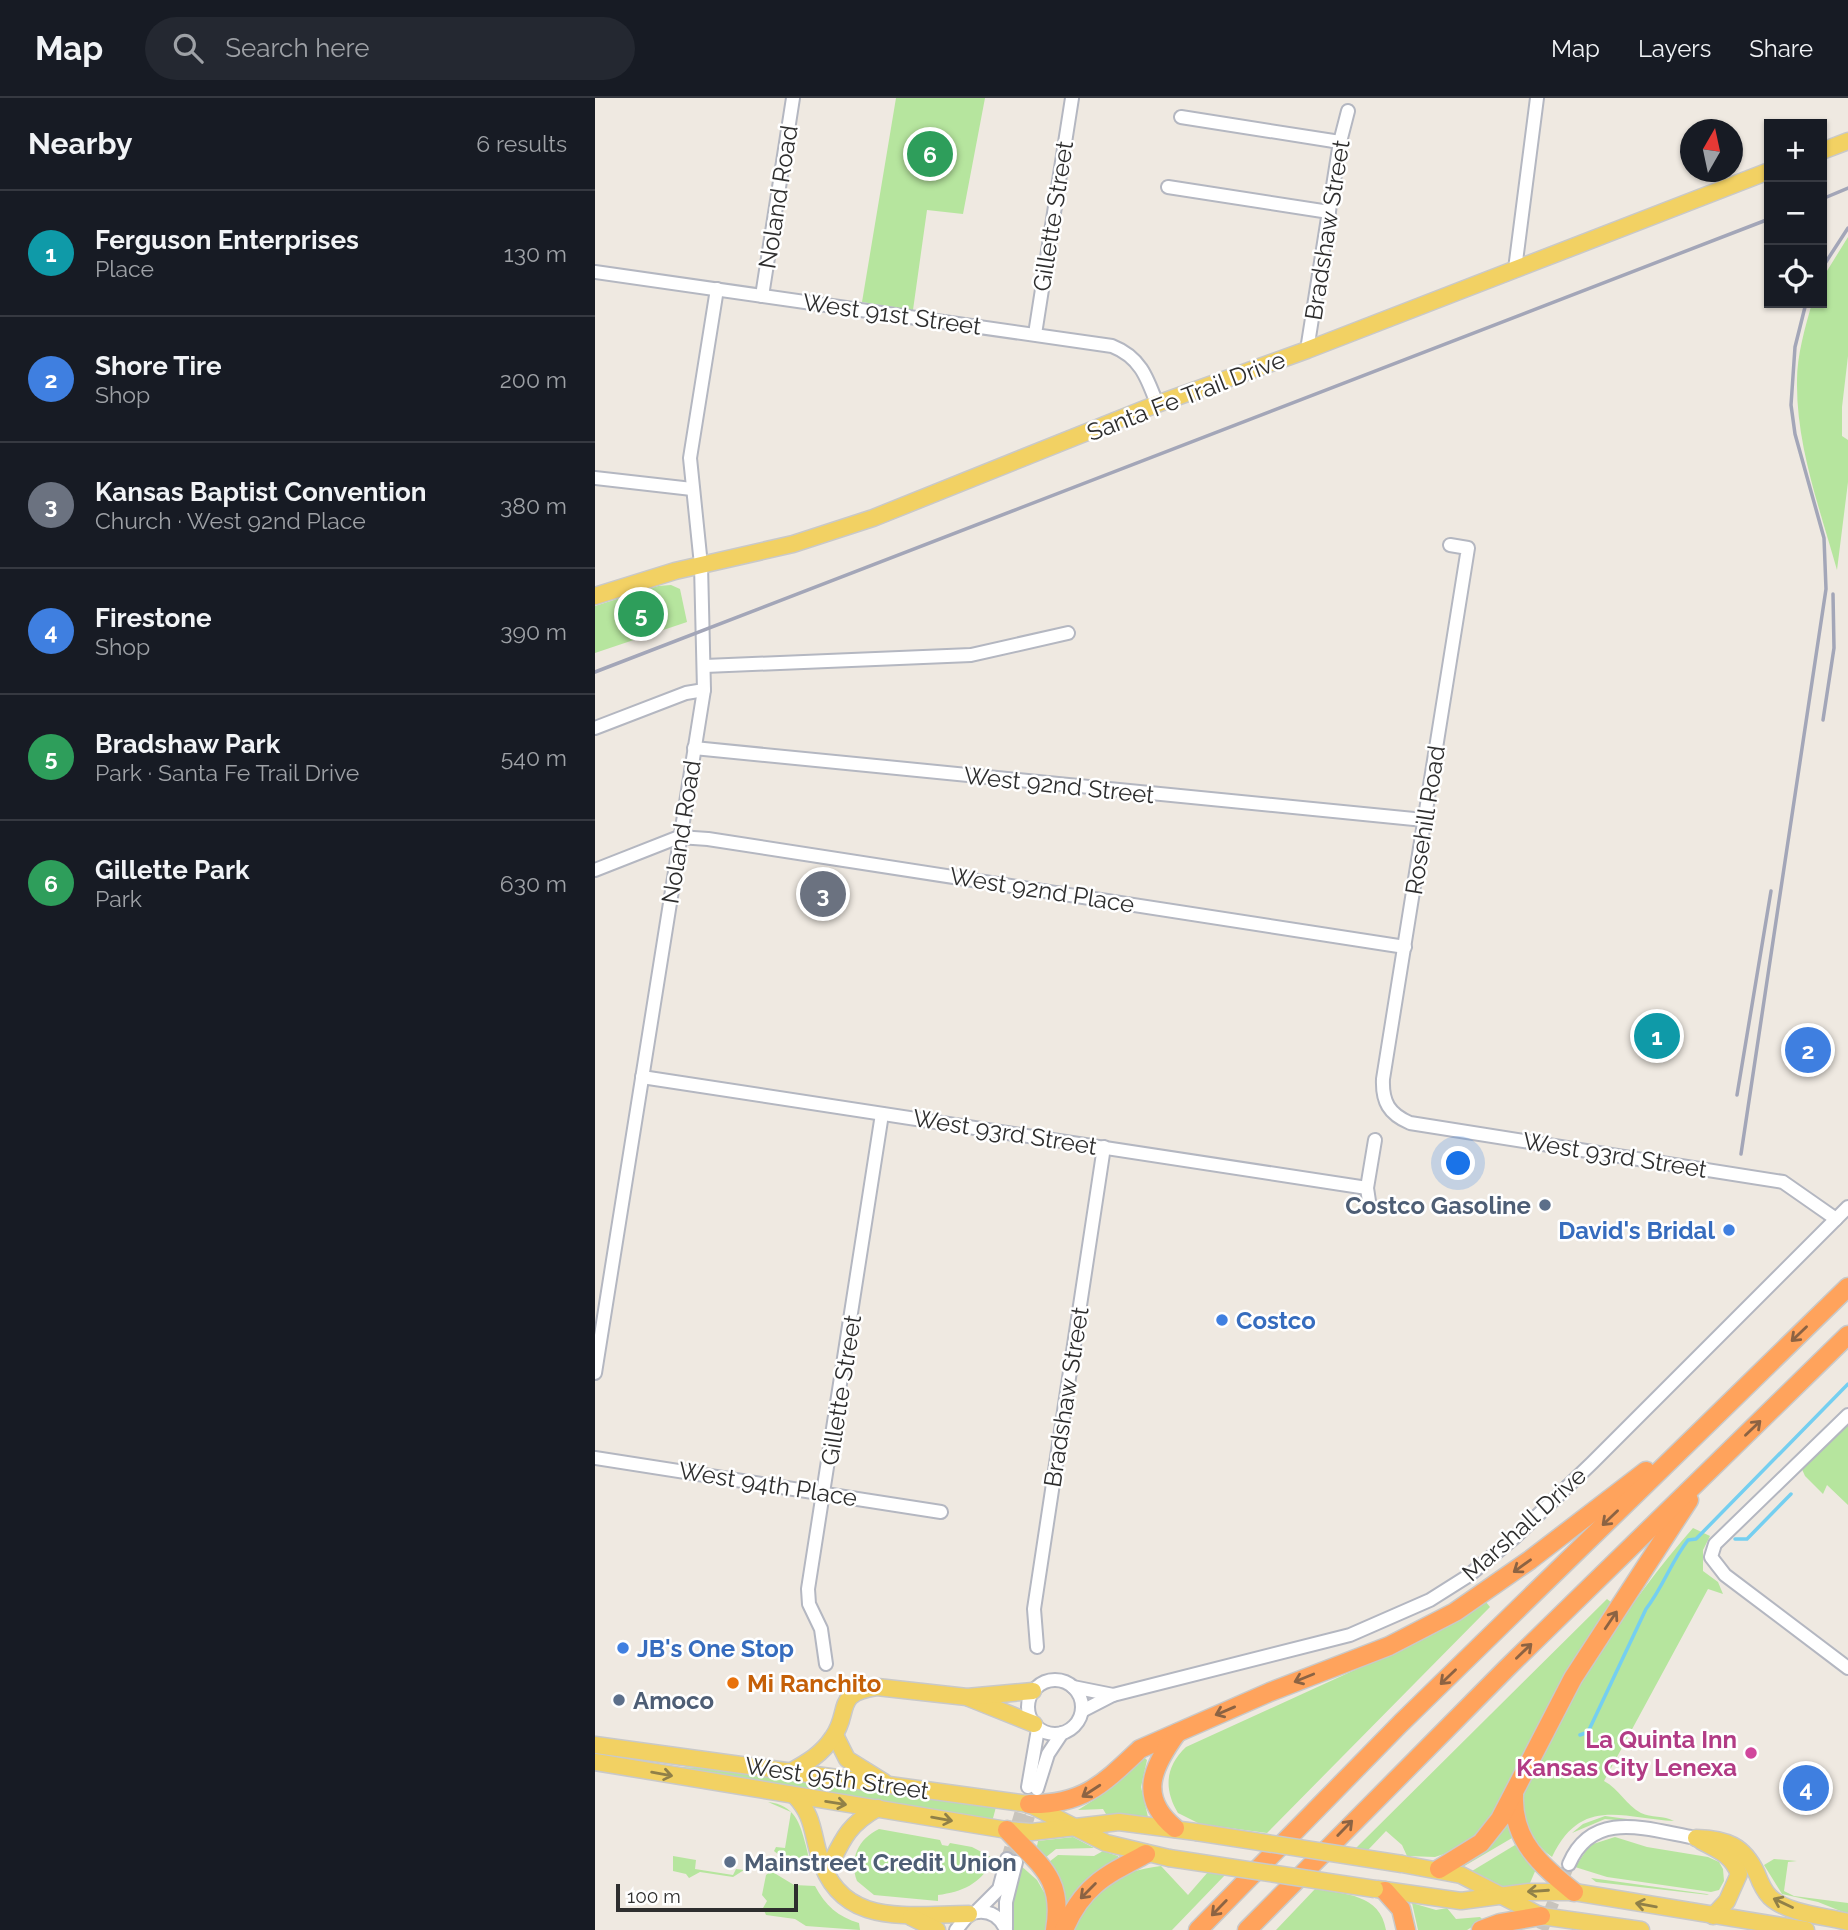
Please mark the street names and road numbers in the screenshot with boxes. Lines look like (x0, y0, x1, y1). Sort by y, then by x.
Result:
street label: Noland Road (752, 123, 804, 271)
street label: Bradshaw Street (1298, 138, 1356, 322)
street label: Gillette Street (1027, 139, 1079, 293)
street label: West 91st Street (801, 287, 983, 341)
street label: Santa Fe Trail Drive (1083, 345, 1289, 447)
street label: Rosehill Road (1399, 743, 1451, 897)
street label: Noland Road (655, 758, 707, 906)
street label: West 92nd Street (962, 761, 1156, 809)
street label: West 92nd Place (948, 861, 1136, 919)
street label: West 93rd Street (911, 1103, 1099, 1161)
street label: West 93rd Street (1521, 1126, 1709, 1184)
street label: Bradshaw Street (1037, 1305, 1095, 1489)
street label: Gillette Street (815, 1313, 867, 1467)
street label: West 94th Place (677, 1456, 859, 1512)
street label: Marshall Drive (1456, 1461, 1592, 1587)
street label: West 95th Street (743, 1751, 931, 1805)

